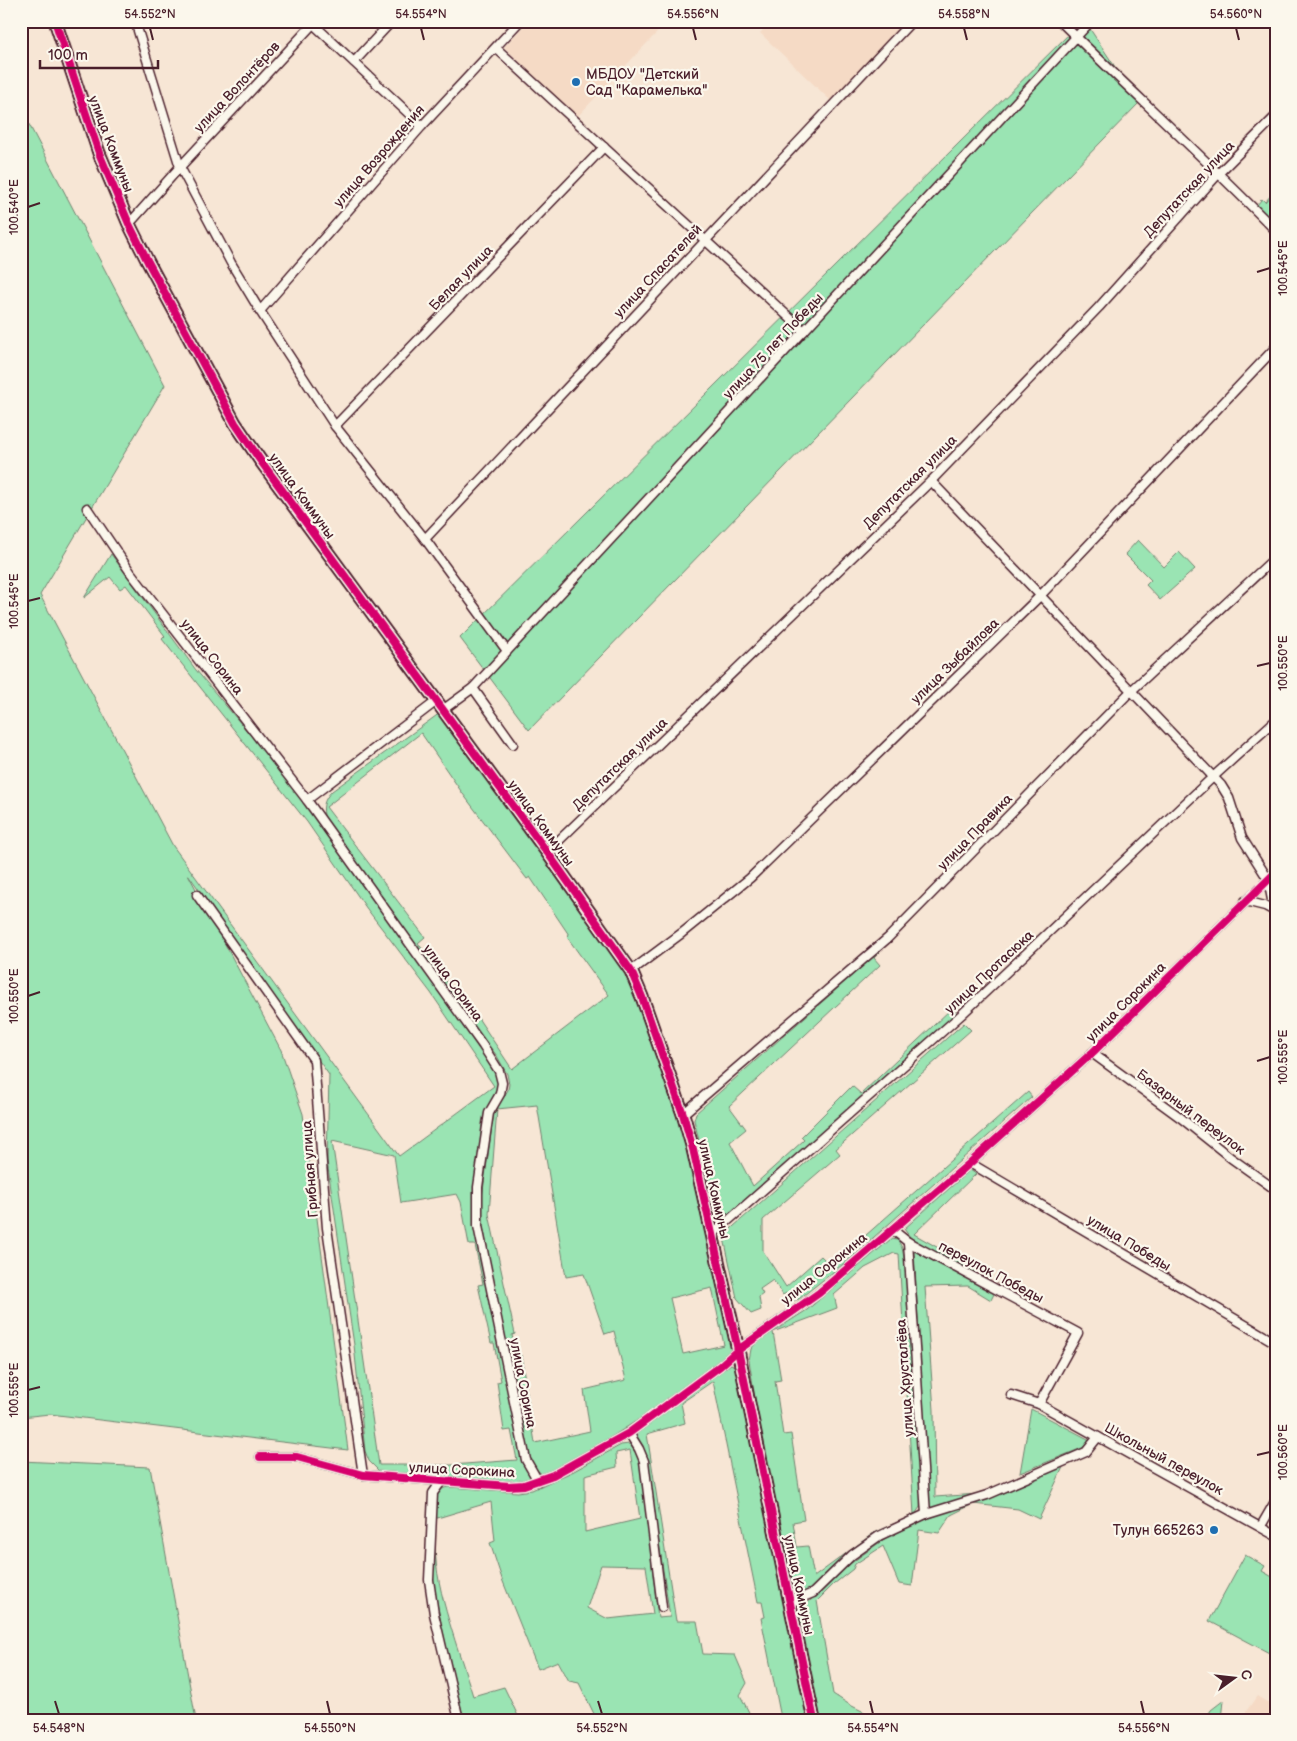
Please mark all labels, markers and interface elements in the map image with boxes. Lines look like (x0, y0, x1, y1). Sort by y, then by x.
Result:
text: 54.552°N (124, 7, 176, 22)
text: 54.554°N (395, 7, 447, 22)
text: 54.556°N (667, 7, 719, 22)
text: 54.558°N (938, 7, 990, 22)
text: 54.560°N (1210, 7, 1262, 22)
street label: улица Волонтёров (190, 37, 284, 136)
scale bar (40, 38, 158, 70)
text: 100 m (48, 46, 88, 65)
place label: МБДОУ "Детский Сад "Карамелька" (586, 66, 707, 99)
marker: МБДОУ "Детский Сад "Карамелька" (570, 76, 582, 88)
street label: улица Коммуны (85, 93, 137, 195)
street label: улица Возрождения (330, 101, 428, 211)
street label: Депутатская улица (1140, 137, 1239, 241)
text: 100.540°E (7, 179, 22, 235)
street label: улица Спасателей (610, 221, 706, 321)
text: 100.545°E (1276, 240, 1291, 296)
street label: Белая улица (426, 241, 497, 314)
street label: улица 75 лет Победы (719, 289, 827, 403)
street label: Депутатская улица (860, 431, 961, 532)
street label: улица Коммуны (265, 450, 339, 542)
text: 100.545°E (7, 573, 22, 629)
street label: улица Зыбайлова (908, 614, 1003, 707)
street label: улица Сорина (177, 616, 247, 699)
text: 100.550°E (1276, 635, 1291, 691)
street label: Депутатская улица (569, 714, 672, 814)
street label: улица Коммуны (504, 777, 578, 869)
street label: улица Правика (934, 790, 1016, 874)
street label: улица Протасюка (941, 926, 1037, 1018)
street label: улица Сорина (419, 941, 487, 1025)
street label: улица Сорокина (1083, 958, 1170, 1045)
text: 100.550°E (7, 968, 22, 1024)
text: 100.555°E (1276, 1029, 1291, 1085)
street label: Базарный переулок (1133, 1066, 1249, 1159)
street label: Грибная улица (298, 1119, 322, 1218)
street label: улица Коммуны (694, 1138, 734, 1240)
street label: улица Победы (1084, 1211, 1174, 1275)
street label: улица Сорокина (777, 1229, 871, 1309)
street label: переулок Победы (936, 1237, 1046, 1307)
street label: улица Хрусталёва (892, 1318, 918, 1437)
street label: улица Сорина (506, 1337, 540, 1430)
text: 100.555°E (7, 1362, 22, 1418)
street label: Школьный переулок (1102, 1419, 1227, 1499)
text: 100.560°E (1276, 1424, 1291, 1480)
street label: улица Сорокина (409, 1459, 516, 1481)
place label: Тулун 665263 (1113, 1522, 1204, 1539)
marker: Тулун 665263 (1208, 1524, 1220, 1536)
street label: улица Коммуны (780, 1533, 818, 1637)
north arrow (1210, 1654, 1260, 1704)
text: С (1237, 1668, 1256, 1682)
text: 54.548°N (33, 1721, 85, 1736)
text: 54.550°N (304, 1721, 356, 1736)
text: 54.552°N (576, 1721, 628, 1736)
text: 54.554°N (847, 1721, 899, 1736)
text: 54.556°N (1118, 1721, 1170, 1736)

